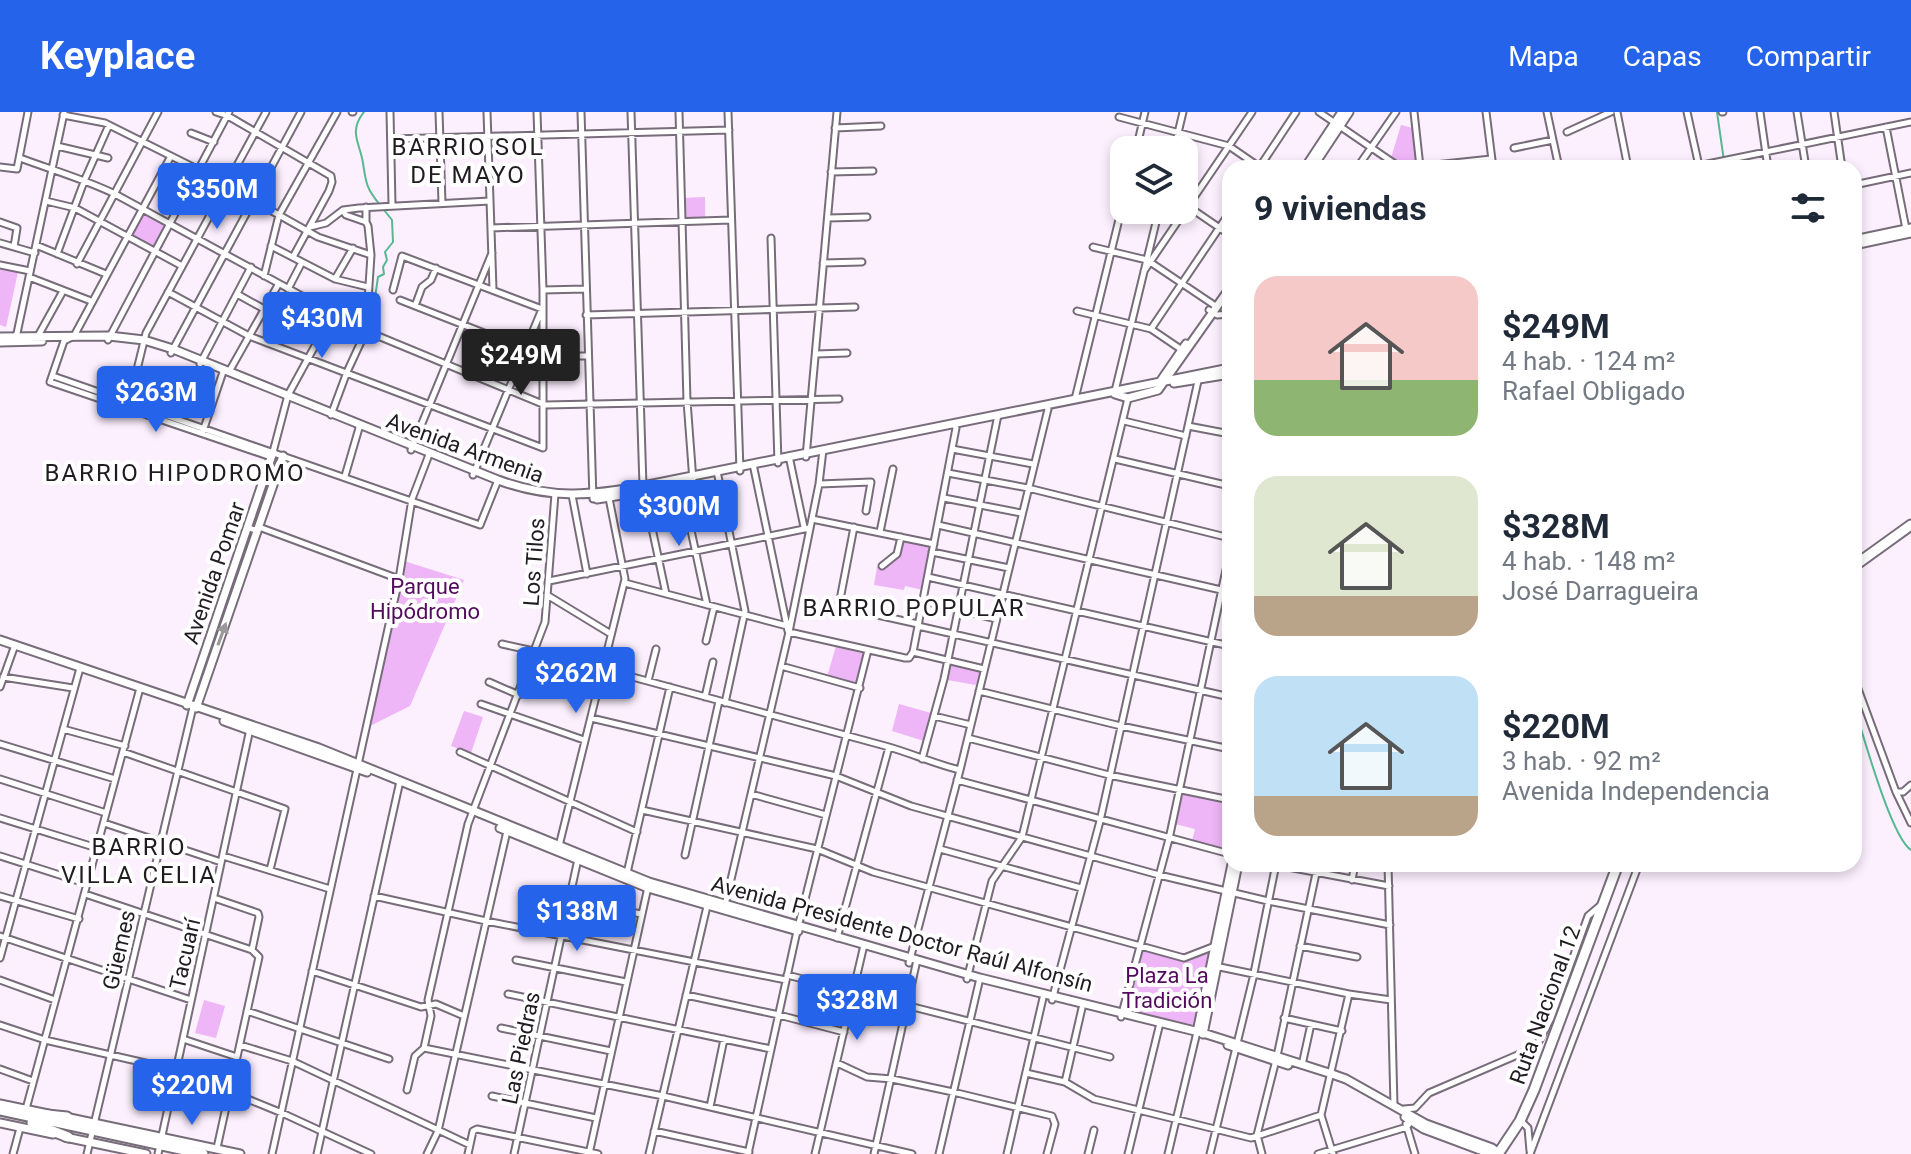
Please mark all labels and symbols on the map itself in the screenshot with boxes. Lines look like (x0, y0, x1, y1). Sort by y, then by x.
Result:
district label: BARRIO SOL DE MAYO (392, 133, 544, 189)
pin: $350M (161, 163, 273, 231)
pin: $430M (266, 292, 378, 360)
pin: $249M (465, 329, 577, 397)
pin: $263M (100, 366, 212, 434)
street label: Avenida Armenia (383, 408, 547, 488)
district label: BARRIO HIPODROMO (45, 459, 306, 487)
pin: $300M (623, 480, 735, 548)
street label: Avenida Pomar (178, 498, 250, 647)
street label: Los Tilos (518, 517, 550, 607)
park label: Parque Hipódromo (370, 574, 480, 624)
district label: BARRIO POPULAR (802, 594, 1026, 622)
one-way arrow (217, 622, 229, 646)
pin: $262M (520, 647, 632, 715)
district label: BARRIO VILLA CELIA (61, 833, 217, 889)
street label: Avenida Presidente Doctor Raúl Alfonsín (709, 871, 1095, 997)
pin: $138M (521, 885, 633, 953)
street label: Güemes (98, 908, 140, 992)
street label: Tacuarí (165, 914, 206, 992)
street label: Ruta Nacional 12 (1505, 922, 1585, 1088)
park label: Plaza La Tradición (1122, 963, 1212, 1013)
pin: $328M (801, 974, 913, 1042)
street label: Las Piedras (497, 990, 545, 1106)
pin: $220M (136, 1059, 248, 1127)

